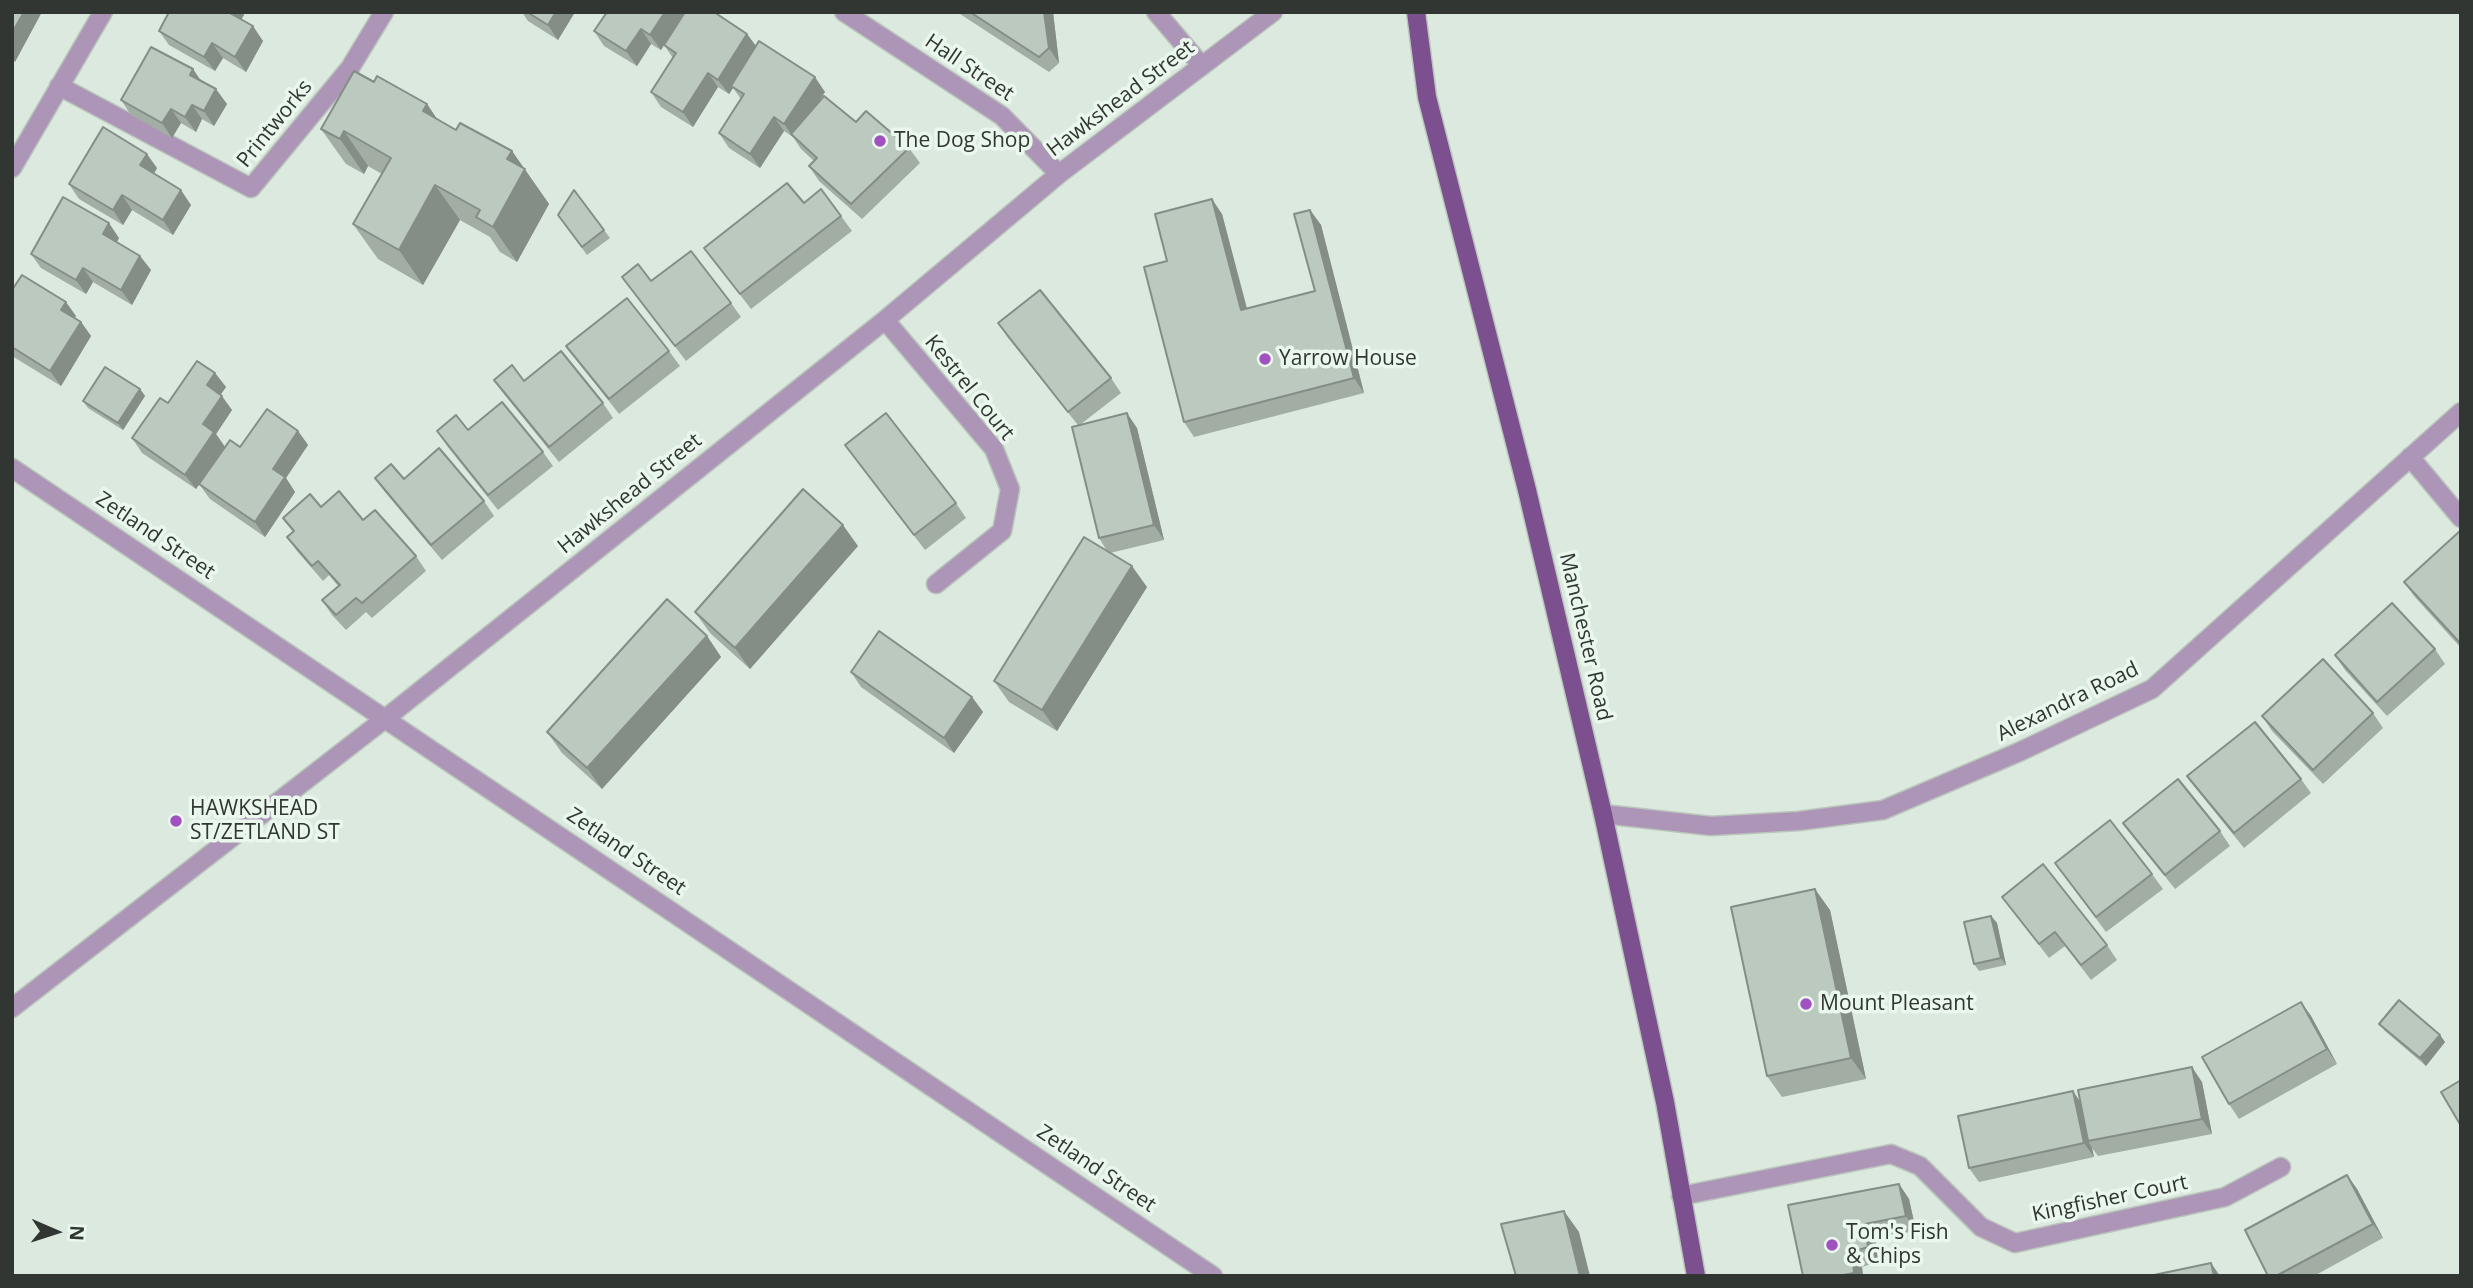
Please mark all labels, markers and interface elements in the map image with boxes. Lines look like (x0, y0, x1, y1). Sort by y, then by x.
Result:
street label: Hall Street (920, 29, 1018, 107)
street label: Hawkshead Street (1042, 35, 1200, 163)
street label: Printworks (232, 75, 318, 173)
place label: The Dog Shop (894, 128, 1030, 154)
marker: The Dog Shop (872, 133, 888, 149)
street label: Kestrel Court (919, 330, 1019, 446)
place label: Yarrow House (1279, 346, 1417, 372)
marker: Yarrow House (1257, 351, 1273, 367)
street label: Hawkshead Street (553, 428, 707, 560)
street label: Zetland Street (91, 487, 219, 585)
street label: Manchester Road (1553, 551, 1617, 723)
street label: Alexandra Road (1993, 657, 2143, 747)
place label: HAWKSHEAD ST/ZETLAND ST (190, 796, 340, 846)
street label: Zetland Street (562, 803, 690, 901)
marker: HAWKSHEAD ST/ZETLAND ST (168, 813, 184, 829)
place label: Mount Pleasant (1820, 991, 1974, 1017)
marker: Mount Pleasant (1798, 996, 1814, 1012)
street label: Zetland Street (1032, 1120, 1160, 1218)
street label: Kingfisher Court (2030, 1170, 2190, 1228)
north arrow (21, 1197, 91, 1267)
place label: Tom's Fish & Chips (1846, 1220, 1949, 1270)
text: N (64, 1225, 90, 1241)
marker: Tom's Fish & Chips (1824, 1237, 1840, 1253)

